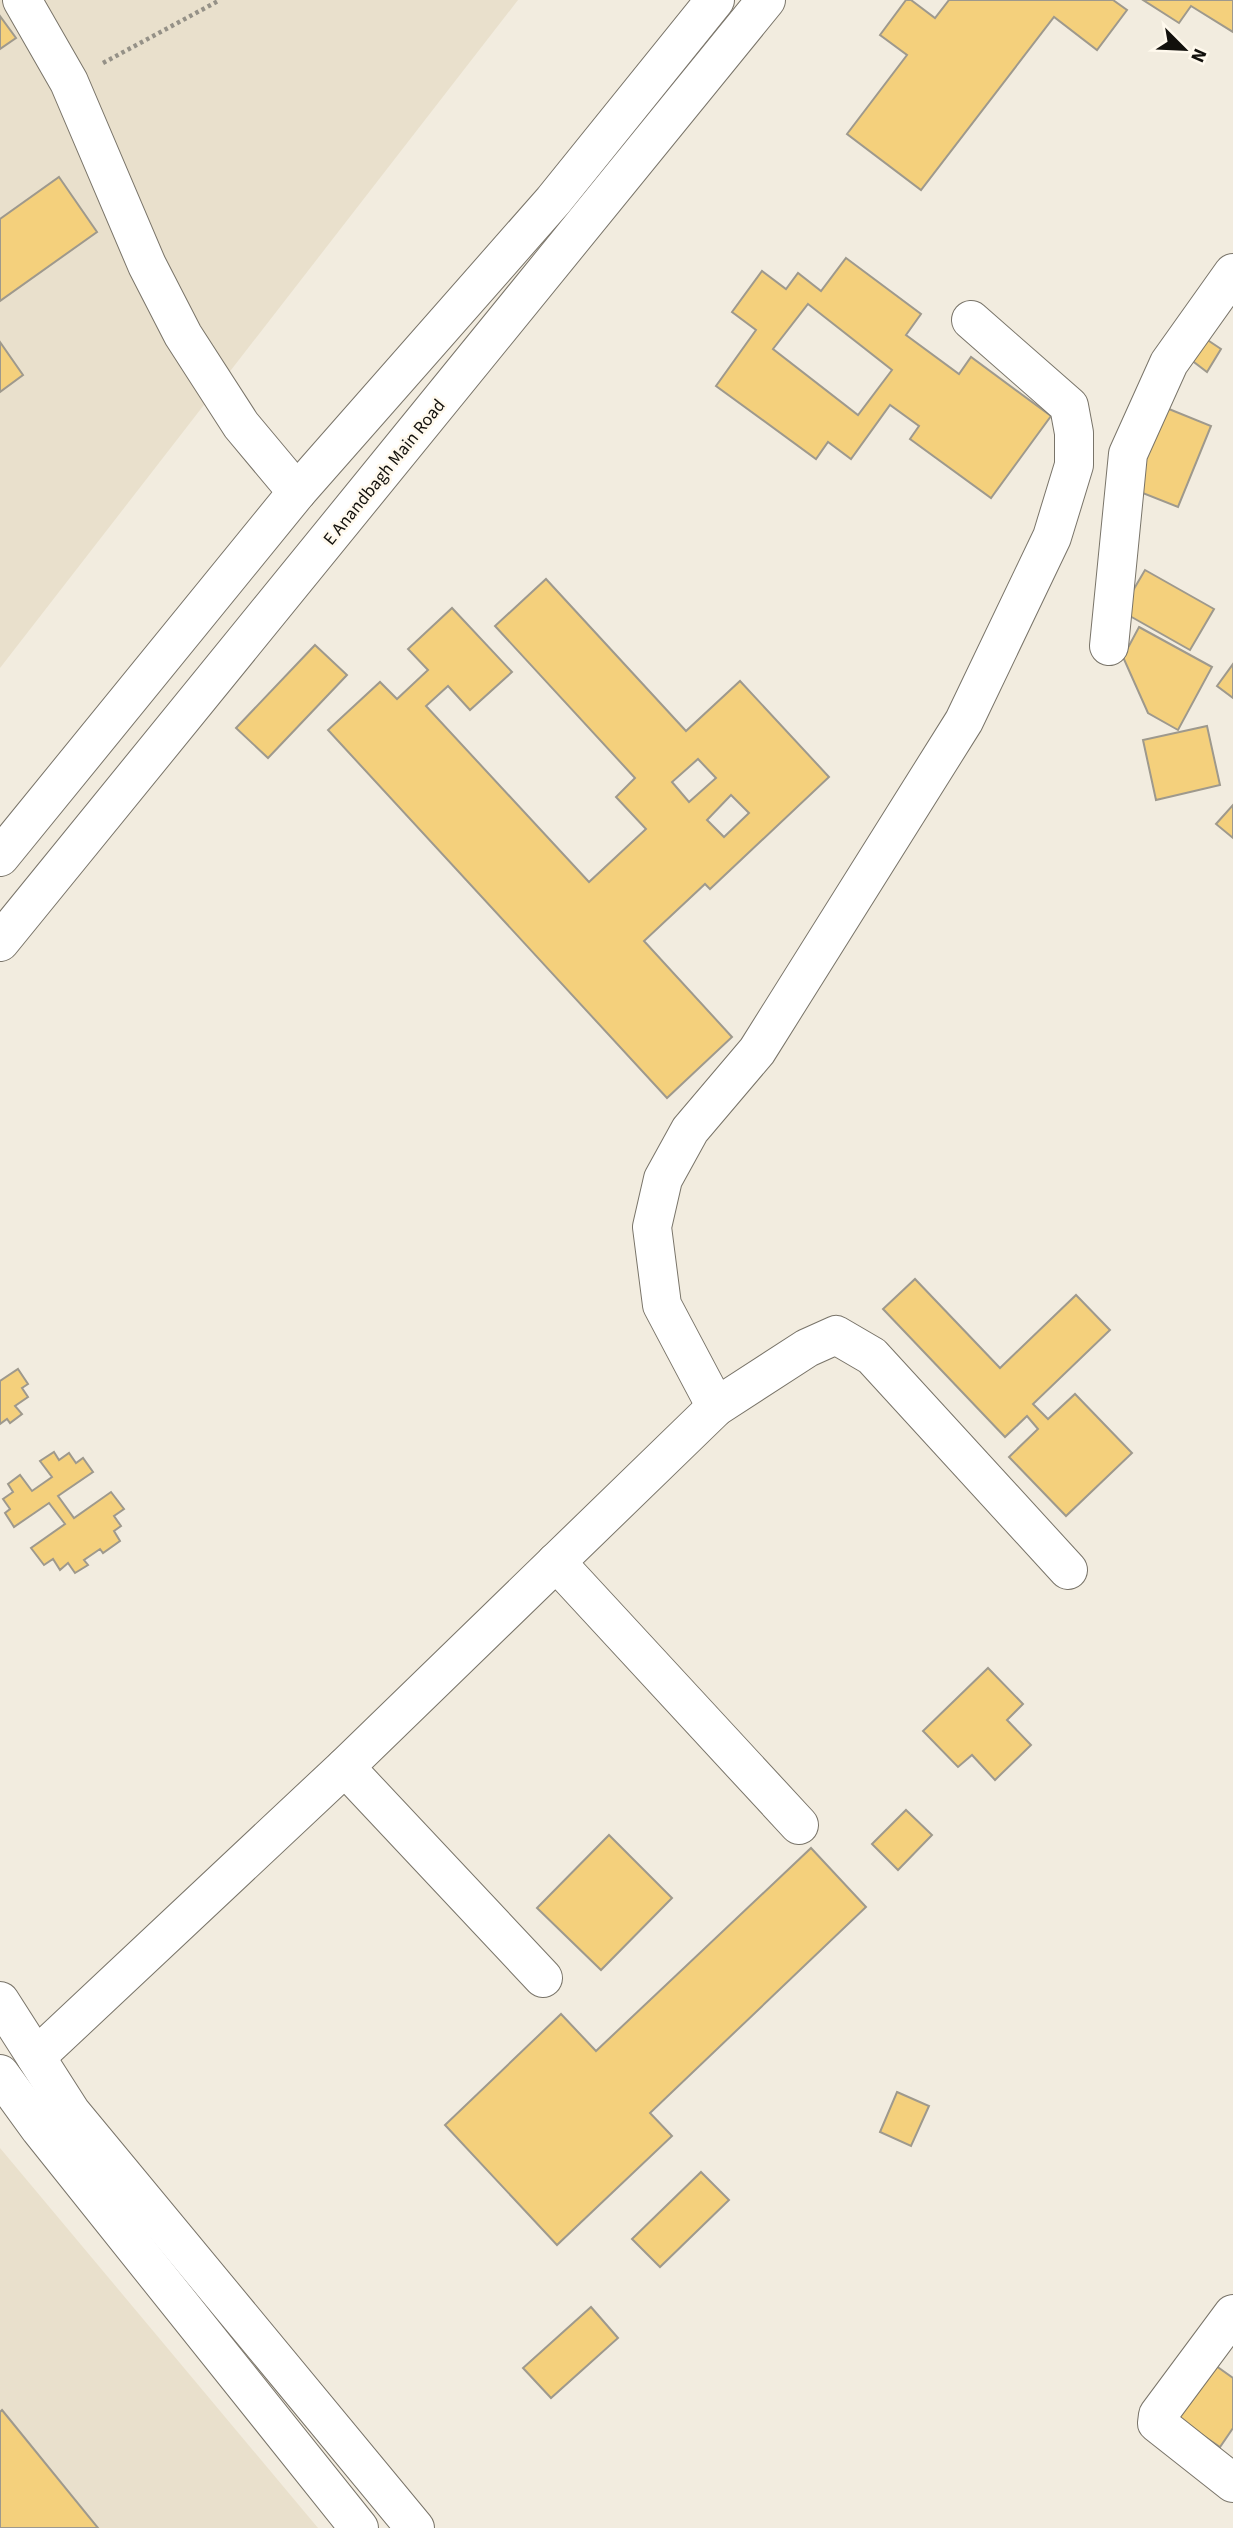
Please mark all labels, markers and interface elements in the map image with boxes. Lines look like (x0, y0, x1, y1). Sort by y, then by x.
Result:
north arrow (1149, 14, 1219, 84)
text: N (1183, 44, 1213, 67)
street label: E Anandbagh Main Road (318, 394, 451, 551)

